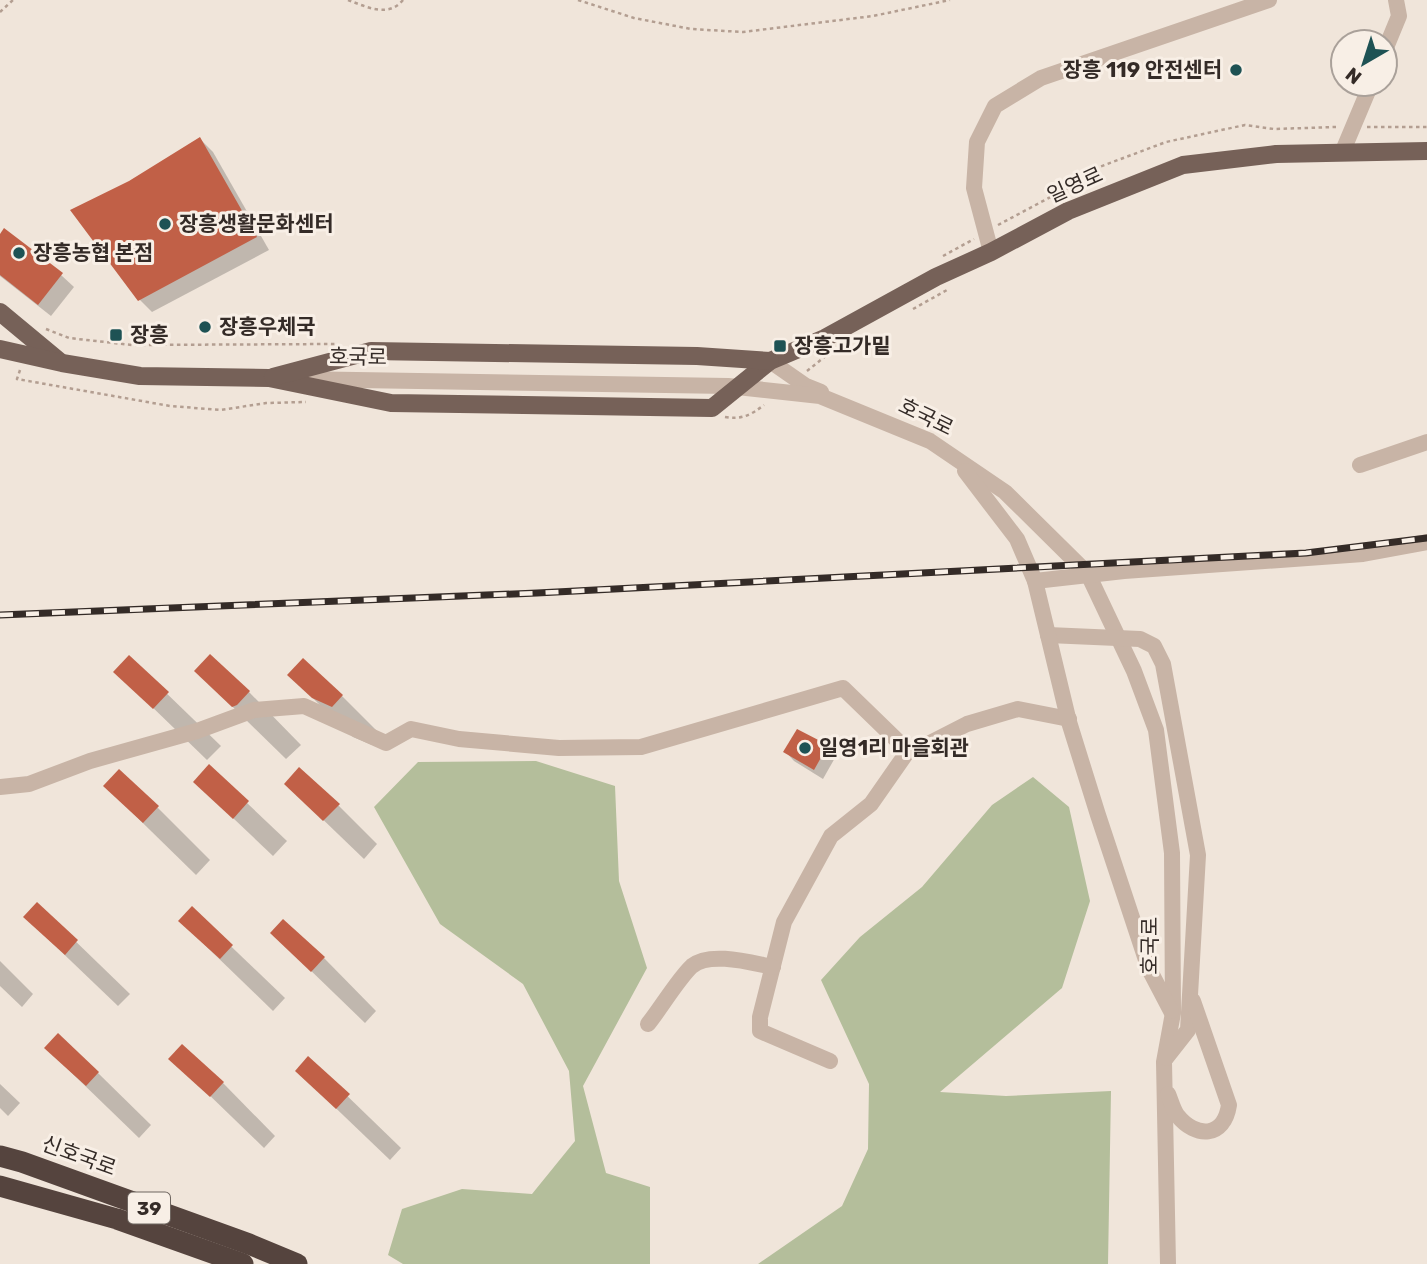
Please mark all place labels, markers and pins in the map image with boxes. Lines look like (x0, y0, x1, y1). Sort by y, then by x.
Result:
place label: 장흥 119 안전센터 (1063, 57, 1222, 82)
marker: 장흥 119 안전센터 (1228, 62, 1244, 78)
place label: 장흥생활문화센터 (179, 211, 334, 236)
marker: 장흥생활문화센터 (157, 216, 173, 232)
place label: 장흥농협 본점 (33, 240, 153, 265)
marker: 장흥농협 본점 (11, 245, 27, 261)
place label: 장흥우체국 (219, 314, 316, 339)
marker: 장흥우체국 (197, 319, 213, 335)
place label: 장흥 (130, 322, 169, 347)
marker: 장흥 (108, 327, 124, 343)
place label: 장흥고가밑 (794, 333, 891, 358)
marker: 장흥고가밑 (772, 338, 788, 354)
place label: 일영1리 마을회관 (819, 735, 969, 760)
marker: 일영1리 마을회관 (797, 740, 813, 756)

